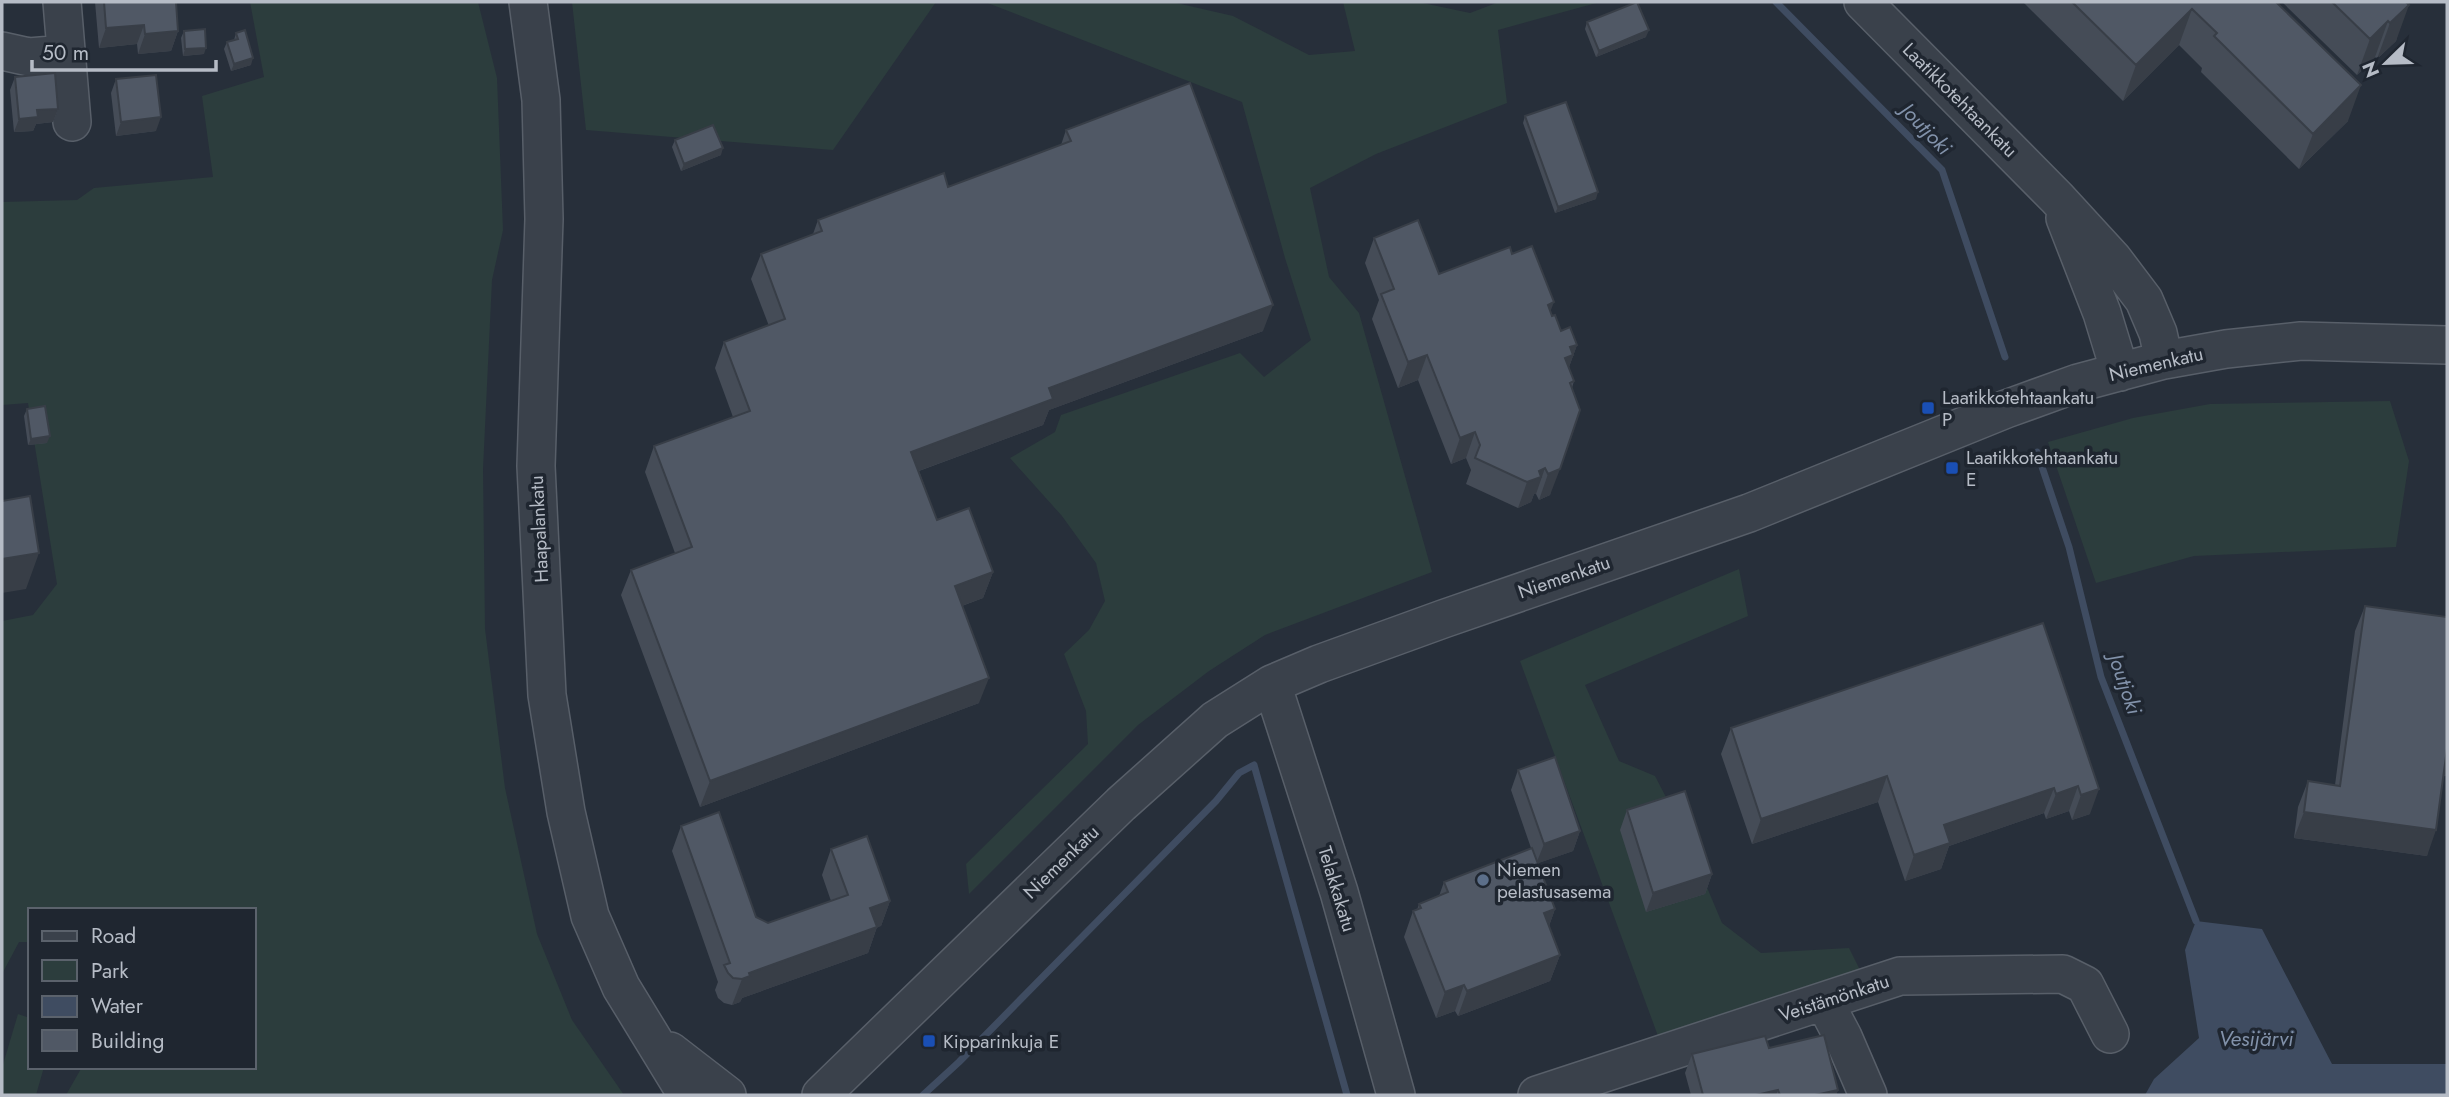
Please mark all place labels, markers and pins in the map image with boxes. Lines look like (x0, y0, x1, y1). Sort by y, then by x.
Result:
place label: Laatikkotehtaankatu P (1942, 384, 2094, 433)
marker: Laatikkotehtaankatu P (1920, 400, 1936, 416)
place label: Laatikkotehtaankatu E (1966, 444, 2118, 493)
marker: Laatikkotehtaankatu E (1944, 460, 1960, 476)
place label: Niemen pelastusasema (1497, 856, 1612, 905)
marker: Niemen pelastusasema (1475, 872, 1491, 888)
place label: Kipparinkuja E (943, 1028, 1059, 1055)
marker: Kipparinkuja E (921, 1033, 937, 1049)

